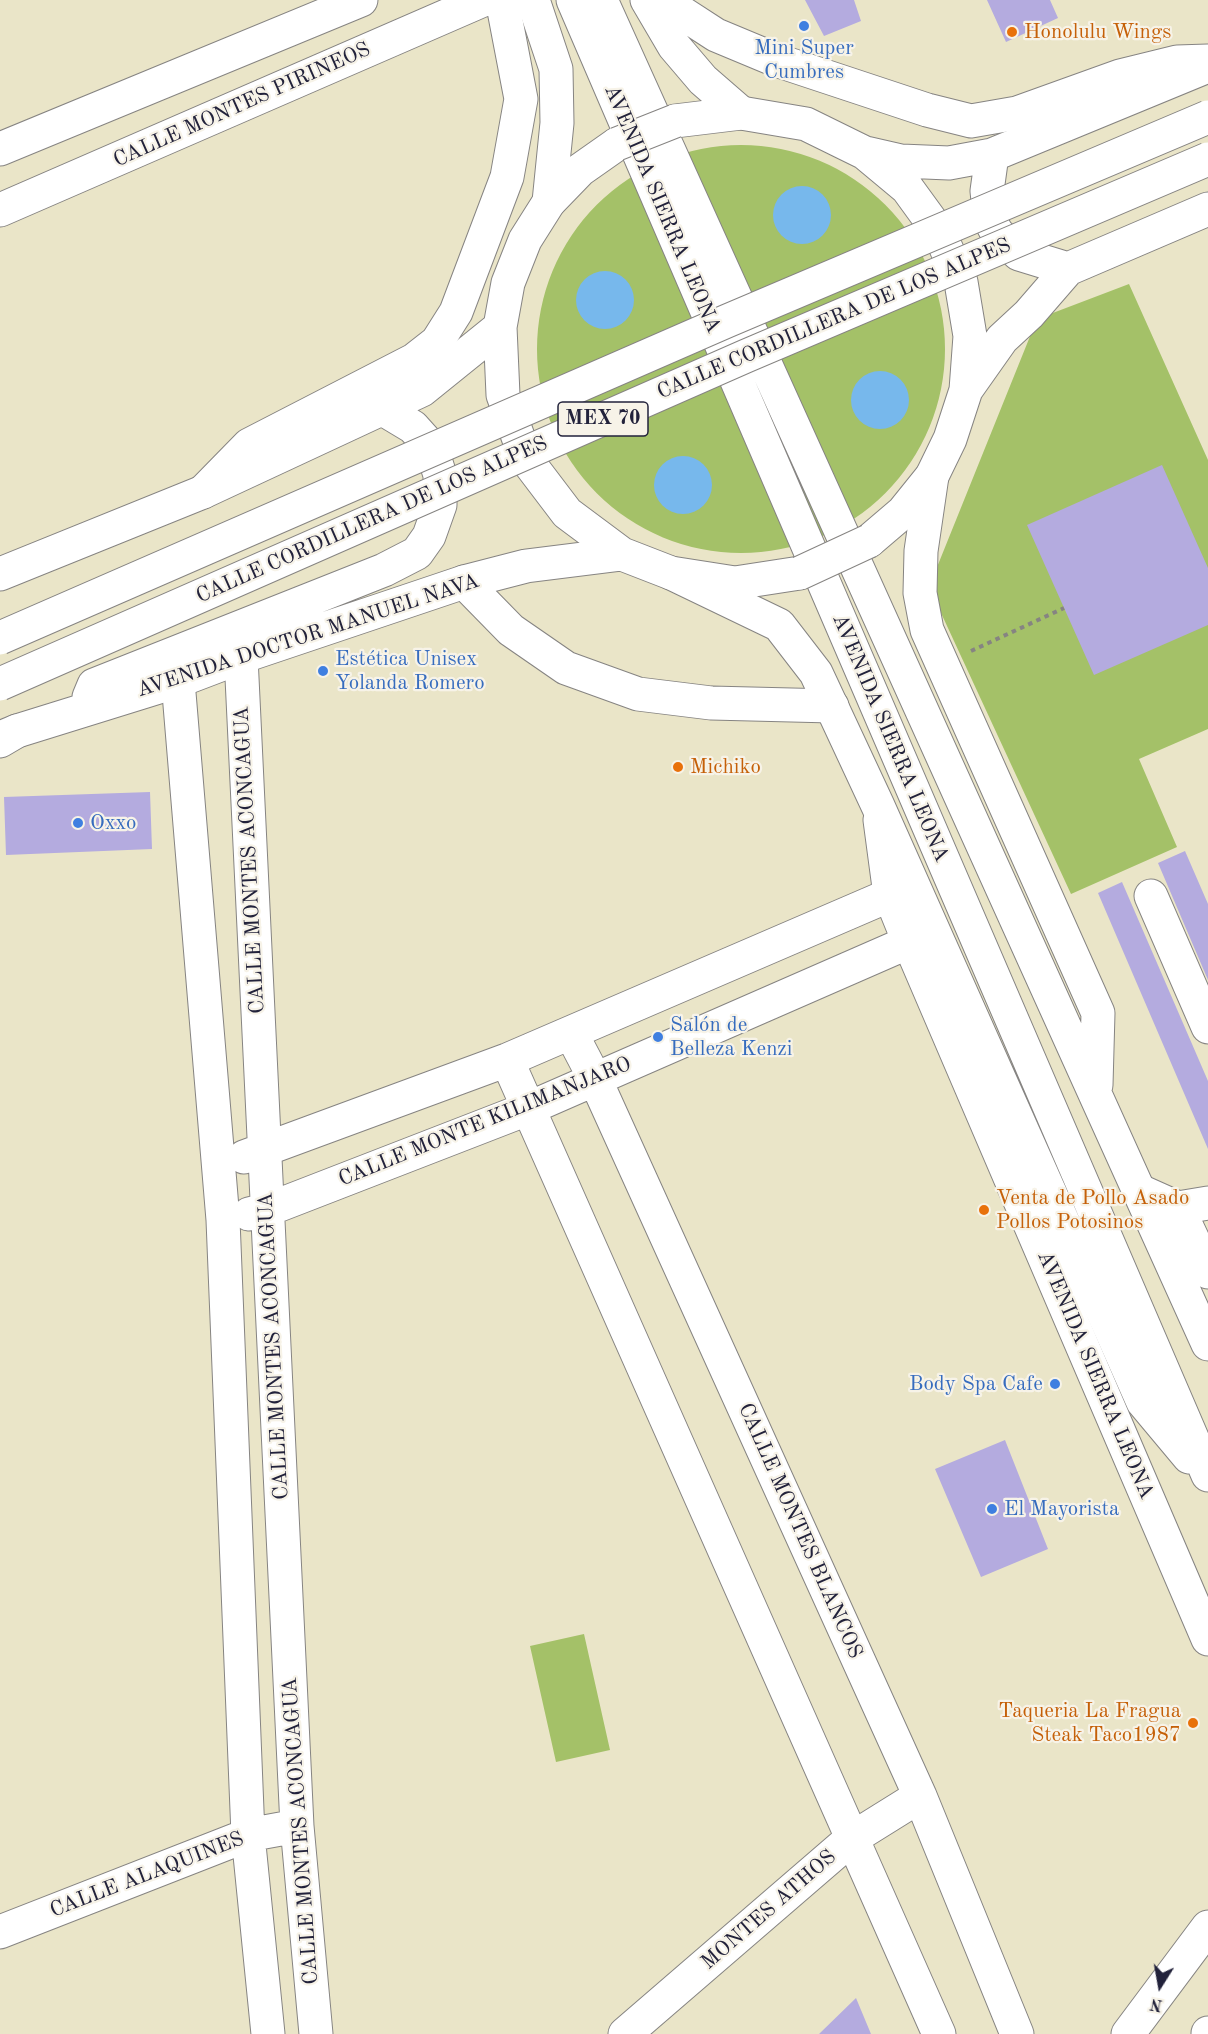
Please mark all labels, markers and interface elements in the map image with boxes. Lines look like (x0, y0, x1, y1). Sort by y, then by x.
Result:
marker: Mini Super Cumbres (797, 19, 811, 33)
place label: Honolulu Wings (1024, 19, 1171, 45)
marker: Honolulu Wings (1005, 25, 1019, 39)
place label: Mini Super Cumbres (754, 35, 854, 85)
street label: CALLE MONTES PIRINEOS (110, 37, 374, 173)
street label: AVENIDA SIERRA LEONA (598, 81, 726, 337)
street label: CALLE CORDILLERA DE LOS ALPES (653, 233, 1015, 405)
road number: MEX 70 (558, 402, 648, 436)
street label: CALLE CORDILLERA DE LOS ALPES (192, 431, 552, 609)
street label: AVENIDA DOCTOR MANUEL NAVA (134, 569, 482, 703)
street label: AVENIDA SIERRA LEONA (826, 610, 954, 866)
place label: Estética Unisex Yolanda Romero (335, 646, 485, 696)
marker: Estética Unisex Yolanda Romero (316, 664, 330, 678)
street label: CALLE MONTES ACONCAGUA (229, 706, 271, 1014)
place label: Michiko (690, 754, 761, 780)
marker: Michiko (671, 760, 685, 774)
place label: Oxxo (90, 810, 136, 836)
marker: Oxxo (71, 816, 85, 830)
place label: Salón de Belleza Kenzi (670, 1012, 792, 1062)
marker: Salón de Belleza Kenzi (651, 1030, 665, 1044)
street label: CALLE MONTE KILIMANJARO (335, 1052, 635, 1192)
place label: Venta de Pollo Asado Pollos Potosinos (996, 1185, 1189, 1235)
street label: CALLE MONTES ACONCAGUA (253, 1192, 295, 1500)
marker: Venta de Pollo Asado Pollos Potosinos (977, 1203, 991, 1217)
street label: AVENIDA SIERRA LEONA (1031, 1247, 1159, 1503)
place label: Body Spa Cafe (909, 1371, 1043, 1397)
marker: Body Spa Cafe (1048, 1377, 1062, 1391)
street label: CALLE MONTES BLANCOS (732, 1399, 868, 1663)
place label: El Mayorista (1004, 1496, 1119, 1522)
marker: El Mayorista (985, 1502, 999, 1516)
street label: CALLE MONTES ACONCAGUA (278, 1677, 324, 1985)
place label: Taqueria La Fragua Steak Taco1987 (998, 1698, 1181, 1748)
marker: Taqueria La Fragua Steak Taco1987 (1186, 1716, 1200, 1730)
street label: CALLE ALAQUINES (46, 1826, 248, 1924)
street label: MONTES ATHOS (696, 1845, 842, 1975)
north arrow (1130, 1956, 1190, 2016)
text: N (1149, 1995, 1164, 2013)

